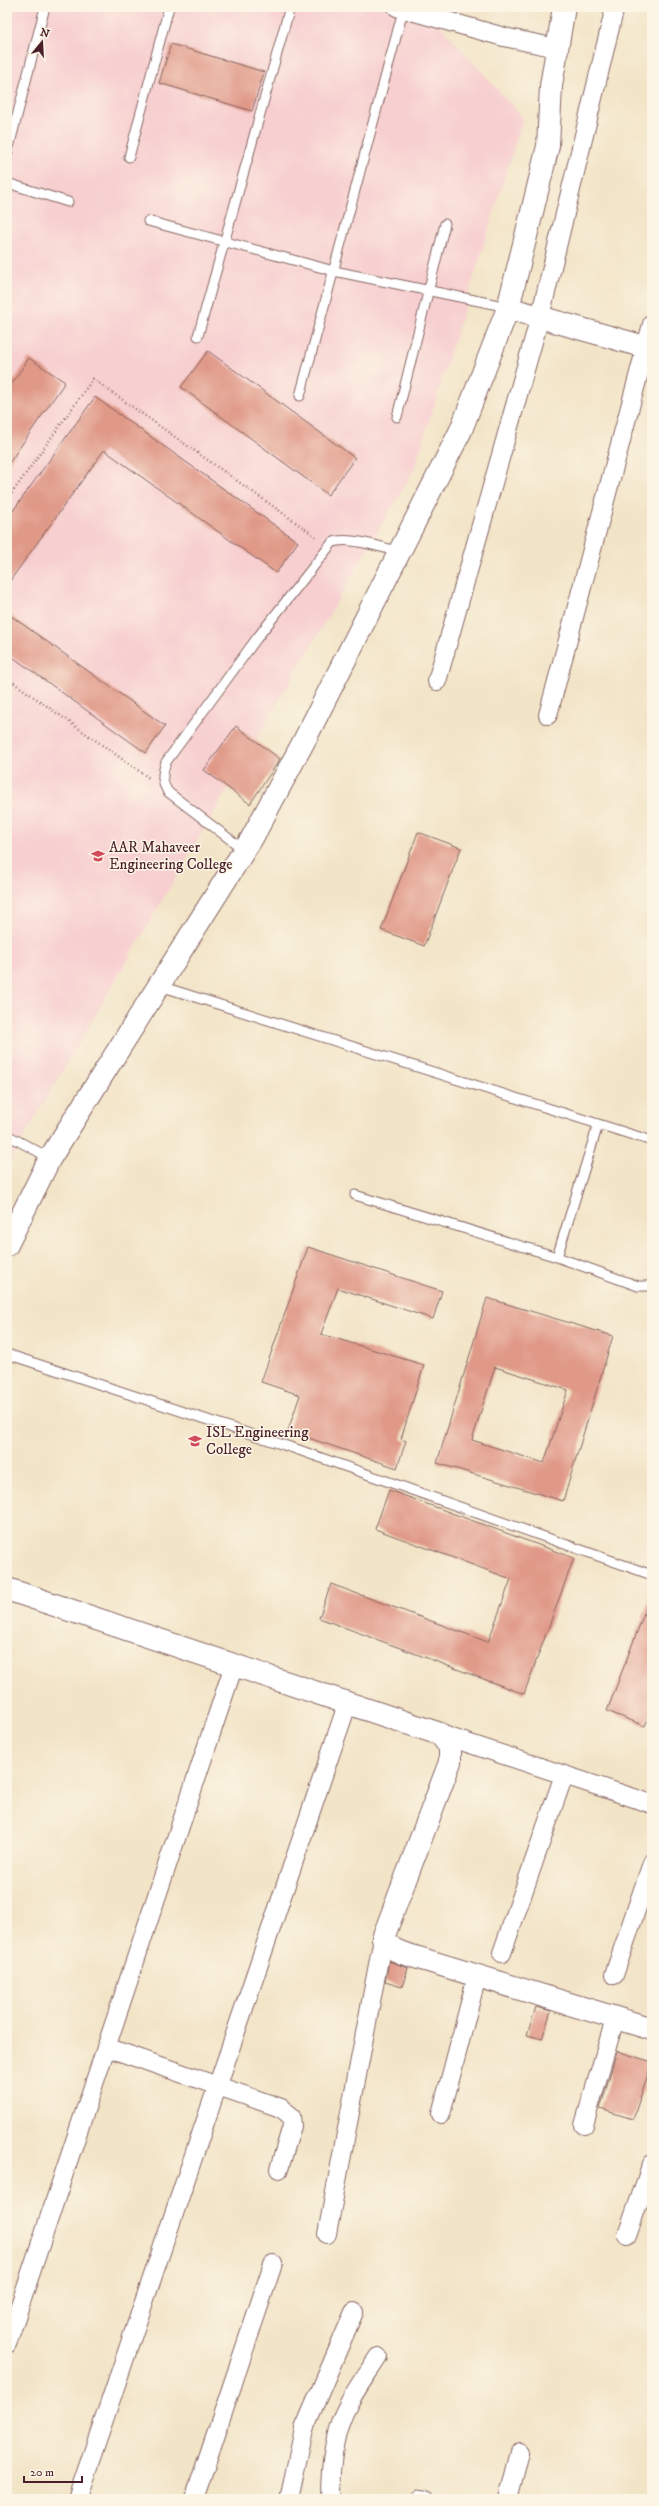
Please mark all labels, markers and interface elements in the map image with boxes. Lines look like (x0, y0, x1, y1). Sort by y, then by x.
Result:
north arrow (22, 22, 62, 62)
text: N (38, 25, 51, 41)
place label: AAR Mahaveer Engineering College (109, 838, 233, 874)
school or university icon: AAR Mahaveer Engineering College (90, 848, 106, 864)
place label: ISL Engineering College (206, 1423, 309, 1459)
school or university icon: ISL Engineering College (187, 1433, 203, 1449)
scale bar (24, 2458, 82, 2484)
text: 20 m (30, 2465, 54, 2480)

